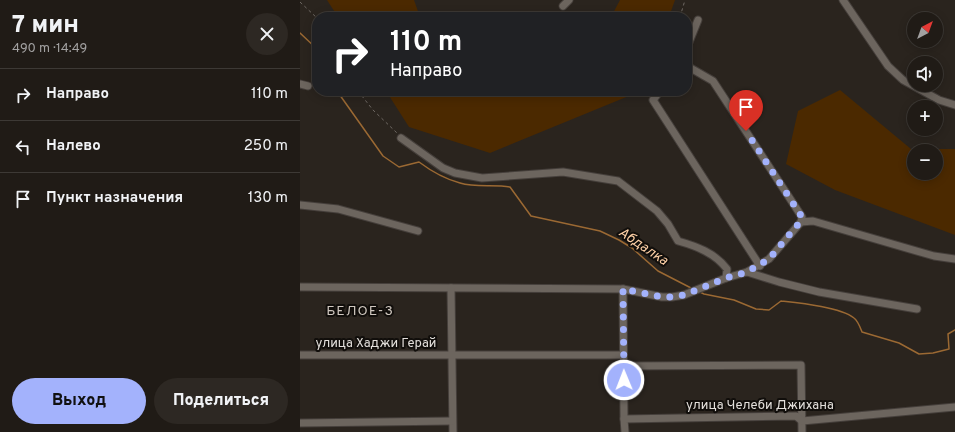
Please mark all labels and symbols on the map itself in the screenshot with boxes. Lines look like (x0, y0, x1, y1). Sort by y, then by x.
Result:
north arrow (907, 12, 943, 48)
pin (729, 90, 763, 131)
water label: Абдалка (615, 224, 672, 270)
district label: БЕЛОЕ-3 (326, 303, 394, 320)
street label: улица Хаджи Герай (315, 336, 437, 352)
position arrow (603, 359, 645, 401)
street label: улица Челеби Джихана (686, 398, 834, 414)

